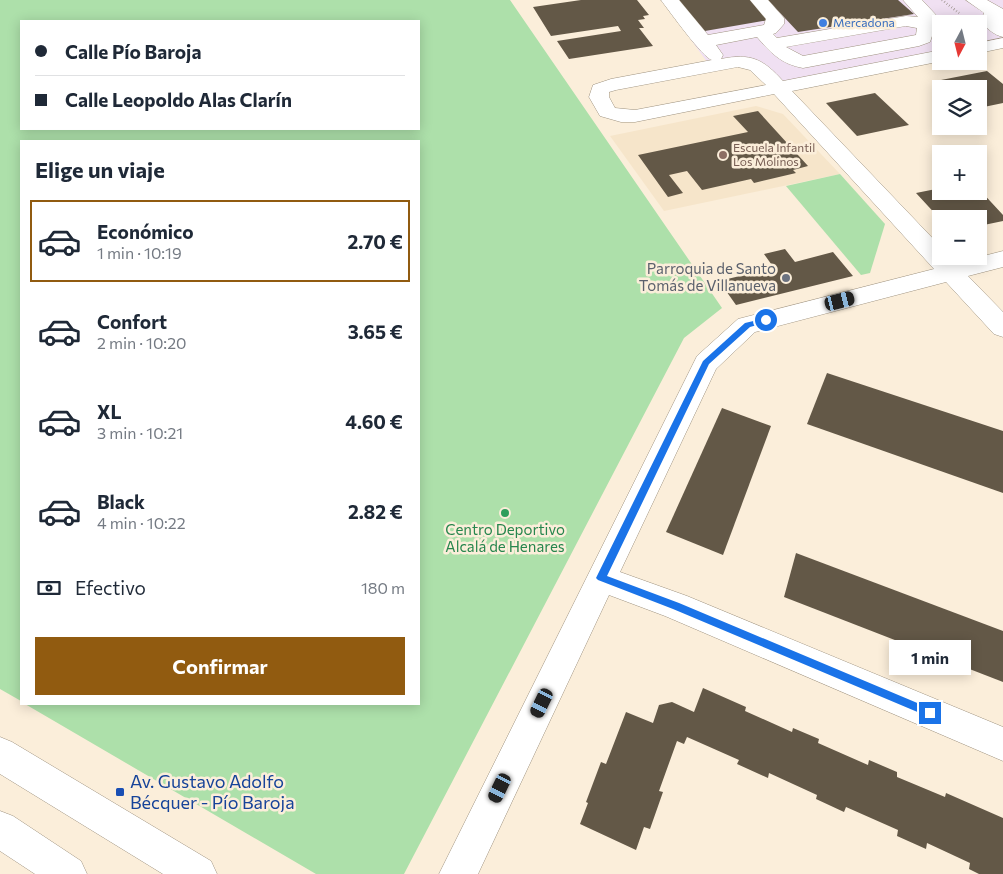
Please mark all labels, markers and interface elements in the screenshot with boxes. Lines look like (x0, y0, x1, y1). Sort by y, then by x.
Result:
place label: Mercadona (833, 15, 895, 29)
north arrow (932, 15, 988, 70)
map controls (932, 15, 987, 265)
marker: Mercadona (817, 17, 829, 29)
text: Calle Pío Baroja (65, 40, 201, 63)
button: layers (932, 80, 987, 135)
text: Calle Leopoldo Alas Clarín (65, 88, 292, 111)
place label: Escuela Infantil Los Molinos (733, 140, 815, 168)
button: + (932, 145, 987, 200)
marker: Escuela Infantil Los Molinos (717, 149, 729, 161)
text: Elige un viaje (35, 156, 165, 183)
button: − (932, 210, 987, 265)
icon: car (37, 219, 82, 264)
text: Económico (97, 220, 194, 243)
text: 2.70 € (347, 230, 403, 253)
text: 1 min · 10:19 (97, 243, 182, 262)
place label: Parroquia de Santo Tomás de Villanueva (639, 259, 776, 294)
marker: Parroquia de Santo Tomás de Villanueva (780, 272, 792, 284)
car (823, 290, 856, 312)
icon: car (37, 309, 82, 354)
route start (755, 309, 777, 331)
text: Confort (97, 310, 167, 333)
text: 3.65 € (348, 320, 403, 343)
text: 2 min · 10:20 (97, 333, 186, 352)
icon: car (37, 399, 82, 444)
text: XL (97, 400, 122, 423)
text: 4.60 € (345, 410, 403, 433)
text: 3 min · 10:21 (97, 423, 183, 442)
icon: car (37, 489, 82, 534)
text: Black (97, 490, 145, 513)
text: 2.82 € (348, 500, 403, 523)
marker: Centro Deportivo Alcalá de Henares (499, 507, 511, 519)
text: 4 min · 10:22 (97, 513, 186, 532)
place label: Centro Deportivo Alcalá de Henares (445, 520, 565, 555)
icon: cash (35, 574, 63, 602)
text: Efectivo (75, 576, 146, 599)
text: 180 m (361, 578, 405, 597)
button: Confirmar (35, 637, 405, 695)
callout: 1 min (889, 640, 971, 676)
text: 1 min (911, 648, 949, 667)
car (528, 686, 555, 720)
route end (919, 702, 941, 724)
place label: Av. Gustavo Adolfo Bécquer - Pío Baroja (130, 770, 295, 813)
car (486, 771, 513, 805)
marker: Av. Gustavo Adolfo Bécquer - Pío Baroja (114, 786, 126, 798)

